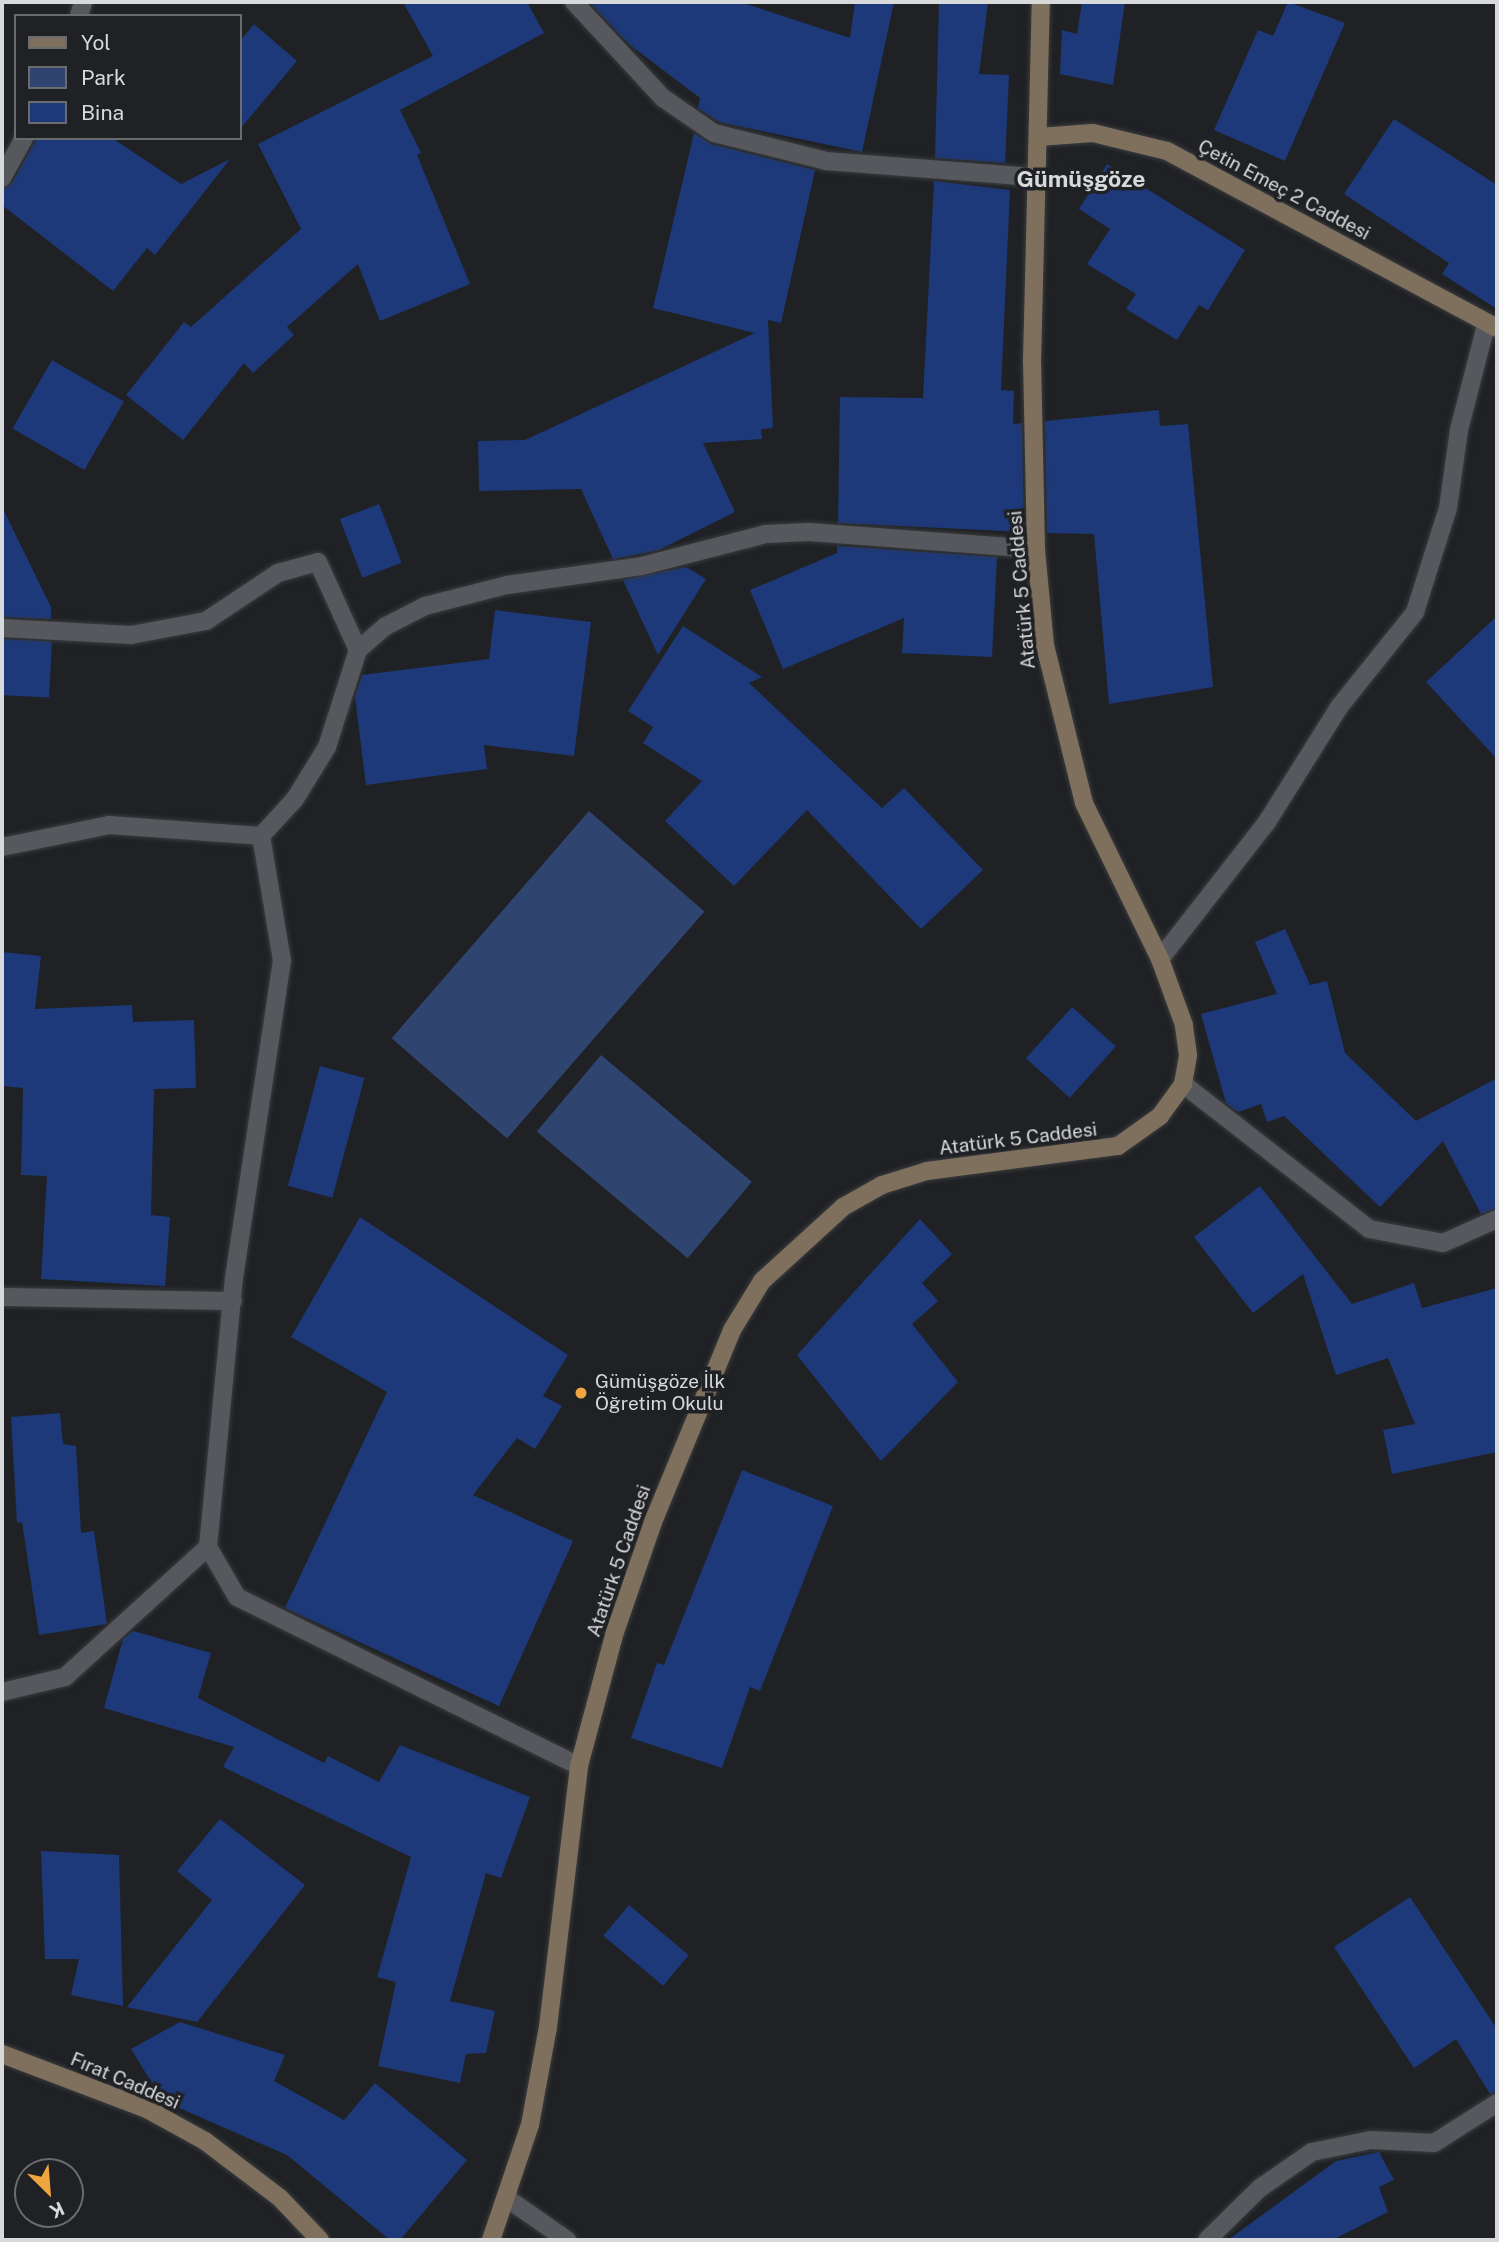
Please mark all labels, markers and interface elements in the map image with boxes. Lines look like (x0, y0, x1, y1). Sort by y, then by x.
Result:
legend (14, 14, 242, 140)
text: Yol (81, 30, 111, 55)
text: Park (81, 65, 126, 90)
text: Bina (81, 100, 124, 125)
street label: Çetin Emeç 2 Caddesi (1194, 135, 1374, 245)
district label: Gümüşgöze (1016, 165, 1146, 193)
street label: Atatürk 5 Caddesi (1004, 510, 1040, 670)
street label: Atatürk 5 Caddesi (938, 1118, 1098, 1160)
place label: Gümüşgöze İlk Öğretim Okulu (595, 1371, 725, 1415)
marker: Gümüşgöze İlk Öğretim Okulu (573, 1385, 589, 1401)
street label: Atatürk 5 Caddesi (582, 1482, 656, 1640)
street label: Fırat Caddesi (67, 2048, 183, 2114)
north arrow (14, 2158, 84, 2228)
text: K (46, 2197, 68, 2223)

